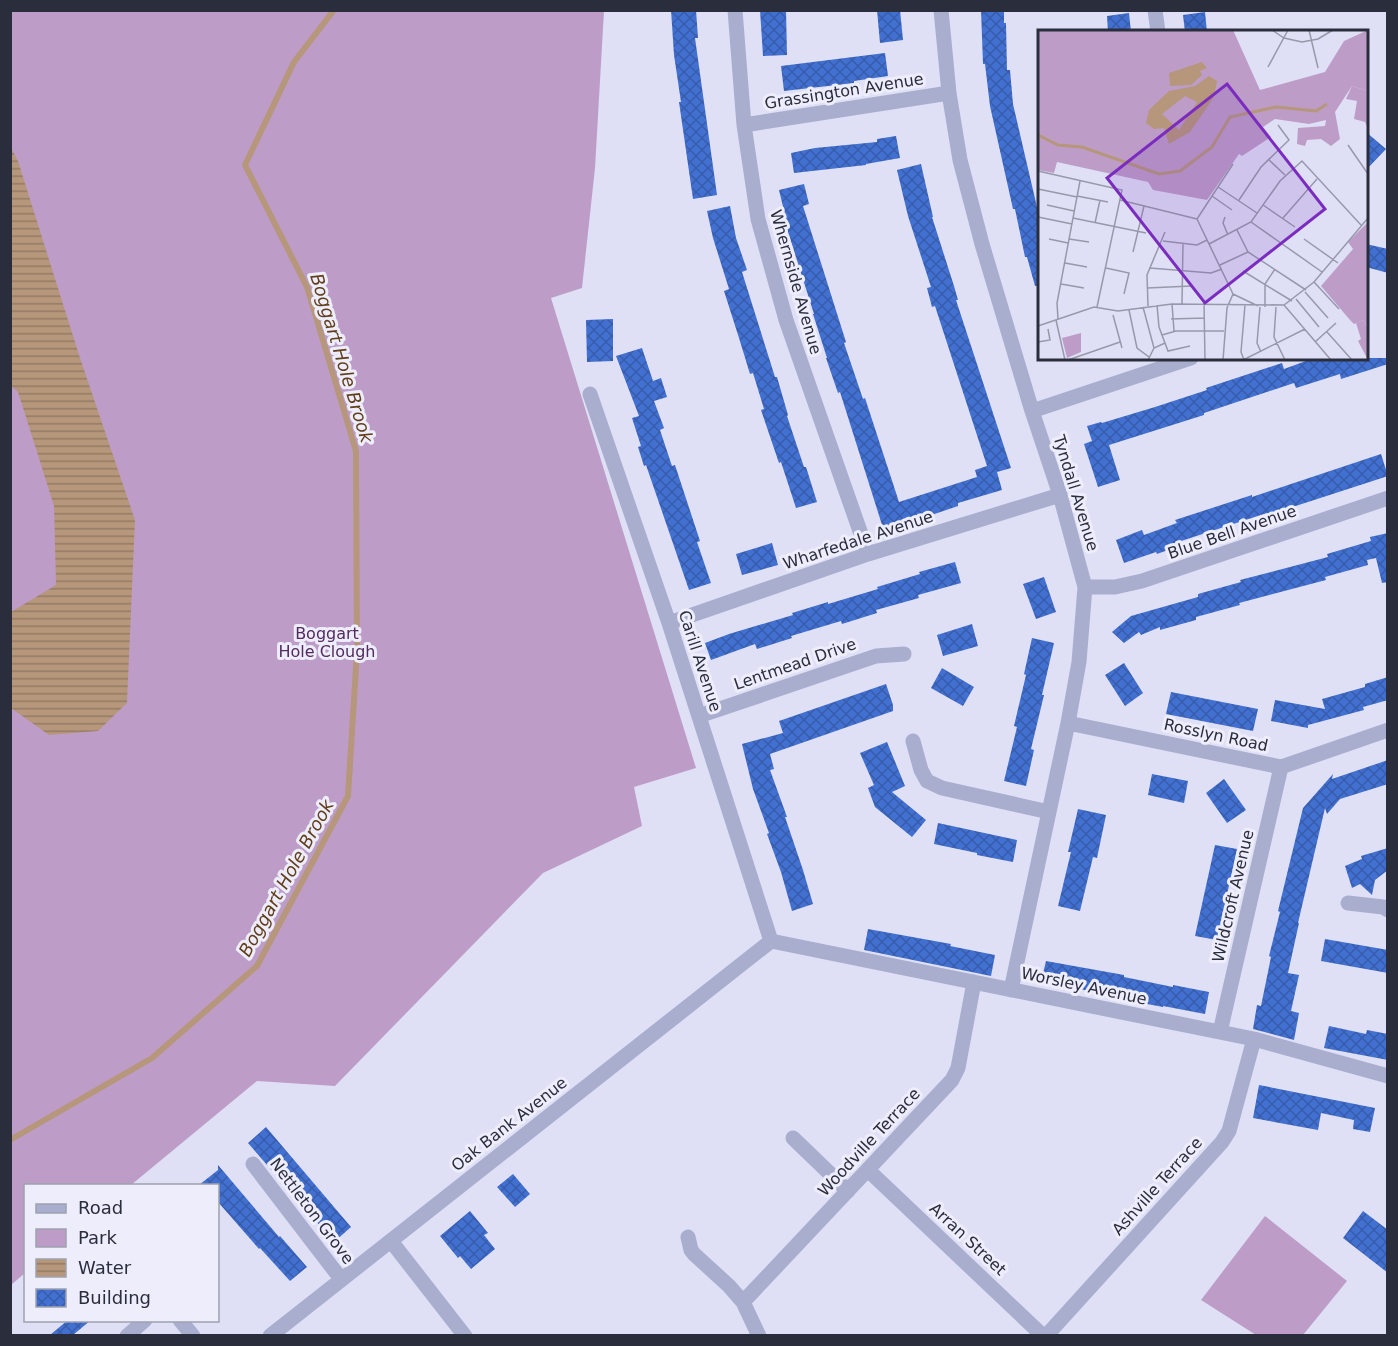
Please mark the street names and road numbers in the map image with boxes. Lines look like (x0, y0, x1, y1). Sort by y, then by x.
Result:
street label: Grassington Avenue (763, 69, 925, 113)
street label: Whernside Avenue (766, 207, 826, 357)
street label: Tyndall Avenue (1049, 432, 1103, 553)
street label: Blue Bell Avenue (1165, 501, 1299, 563)
street label: Wharfedale Avenue (781, 507, 935, 573)
street label: Carill Avenue (675, 608, 725, 714)
street label: Lentmead Drive (731, 634, 859, 694)
street label: Rosslyn Road (1162, 715, 1270, 755)
street label: Wildcroft Avenue (1209, 828, 1257, 964)
street label: Worsley Avenue (1019, 963, 1149, 1009)
street label: Oak Bank Avenue (447, 1073, 571, 1175)
street label: Woodville Terrace (814, 1084, 924, 1200)
street label: Ashville Terrace (1108, 1133, 1206, 1239)
street label: Nettleton Grove (266, 1154, 358, 1268)
street label: Arran Street (926, 1199, 1010, 1279)

